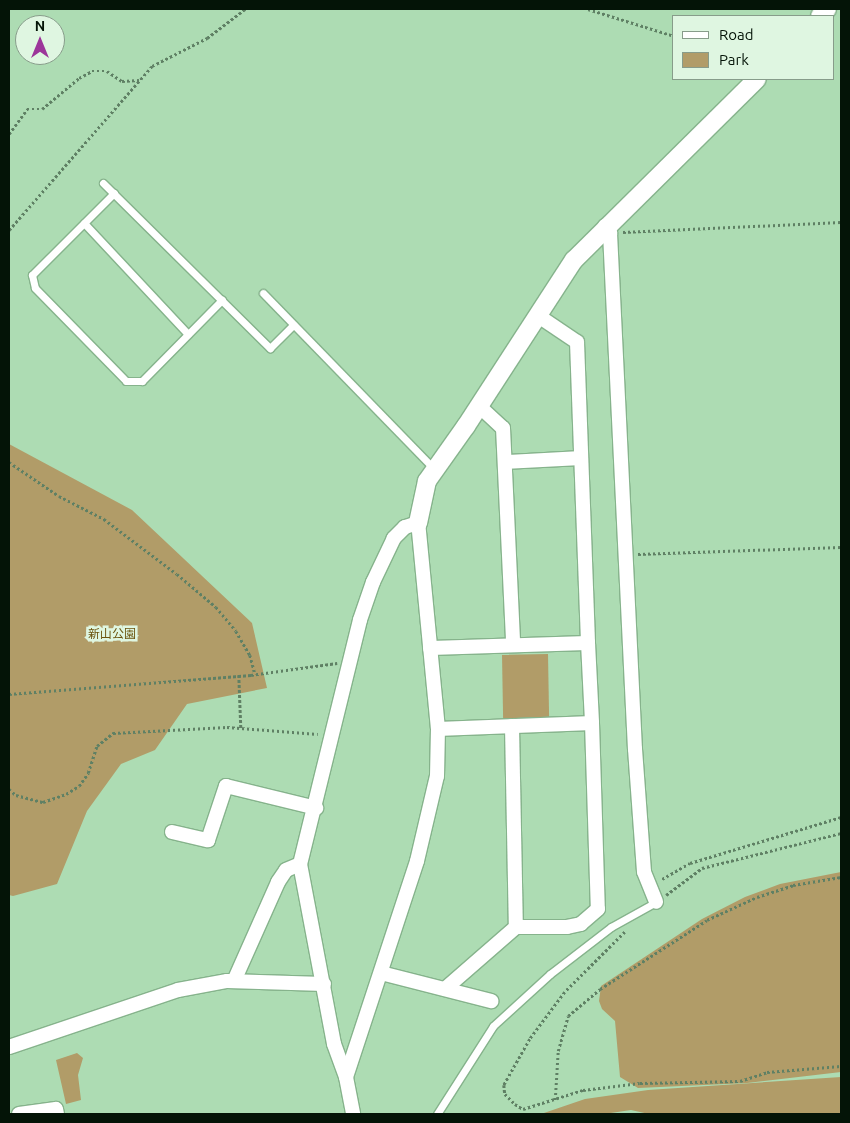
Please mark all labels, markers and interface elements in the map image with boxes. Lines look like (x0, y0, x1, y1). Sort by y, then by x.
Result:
north arrow (15, 15, 65, 65)
legend (672, 15, 835, 80)
text: N (35, 18, 45, 34)
text: Road (719, 26, 754, 43)
text: Park (719, 51, 749, 68)
park label: 新山公園 (88, 627, 136, 641)

